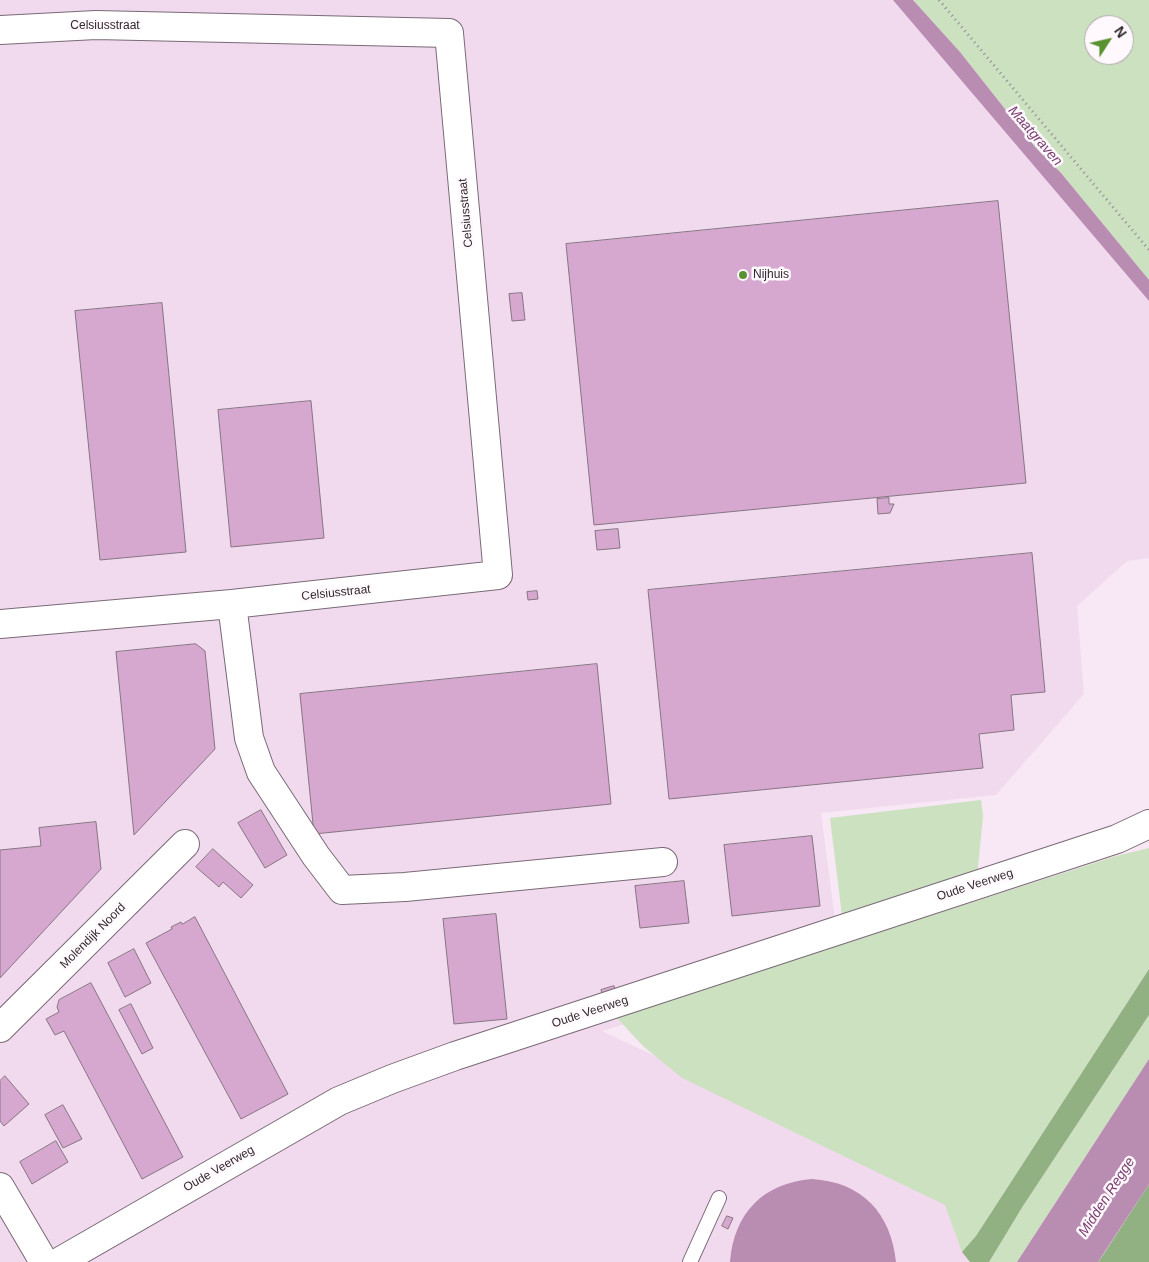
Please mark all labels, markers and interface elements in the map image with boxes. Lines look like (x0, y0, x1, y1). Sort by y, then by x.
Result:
north arrow (1084, 15, 1134, 65)
street label: Celsiusstraat (70, 19, 140, 33)
text: N (1111, 23, 1130, 41)
water label: Maatgraven (1004, 103, 1066, 169)
street label: Celsiusstraat (456, 178, 476, 248)
place label: Nijhuis (753, 268, 789, 282)
marker: Nijhuis (737, 269, 749, 281)
street label: Celsiusstraat (301, 582, 371, 604)
street label: Oude Veerweg (935, 866, 1015, 904)
street label: Molendijk Noord (57, 900, 129, 972)
street label: Oude Veerweg (550, 993, 630, 1031)
street label: Oude Veerweg (181, 1143, 257, 1195)
water label: Midden Regge (1075, 1154, 1139, 1240)

